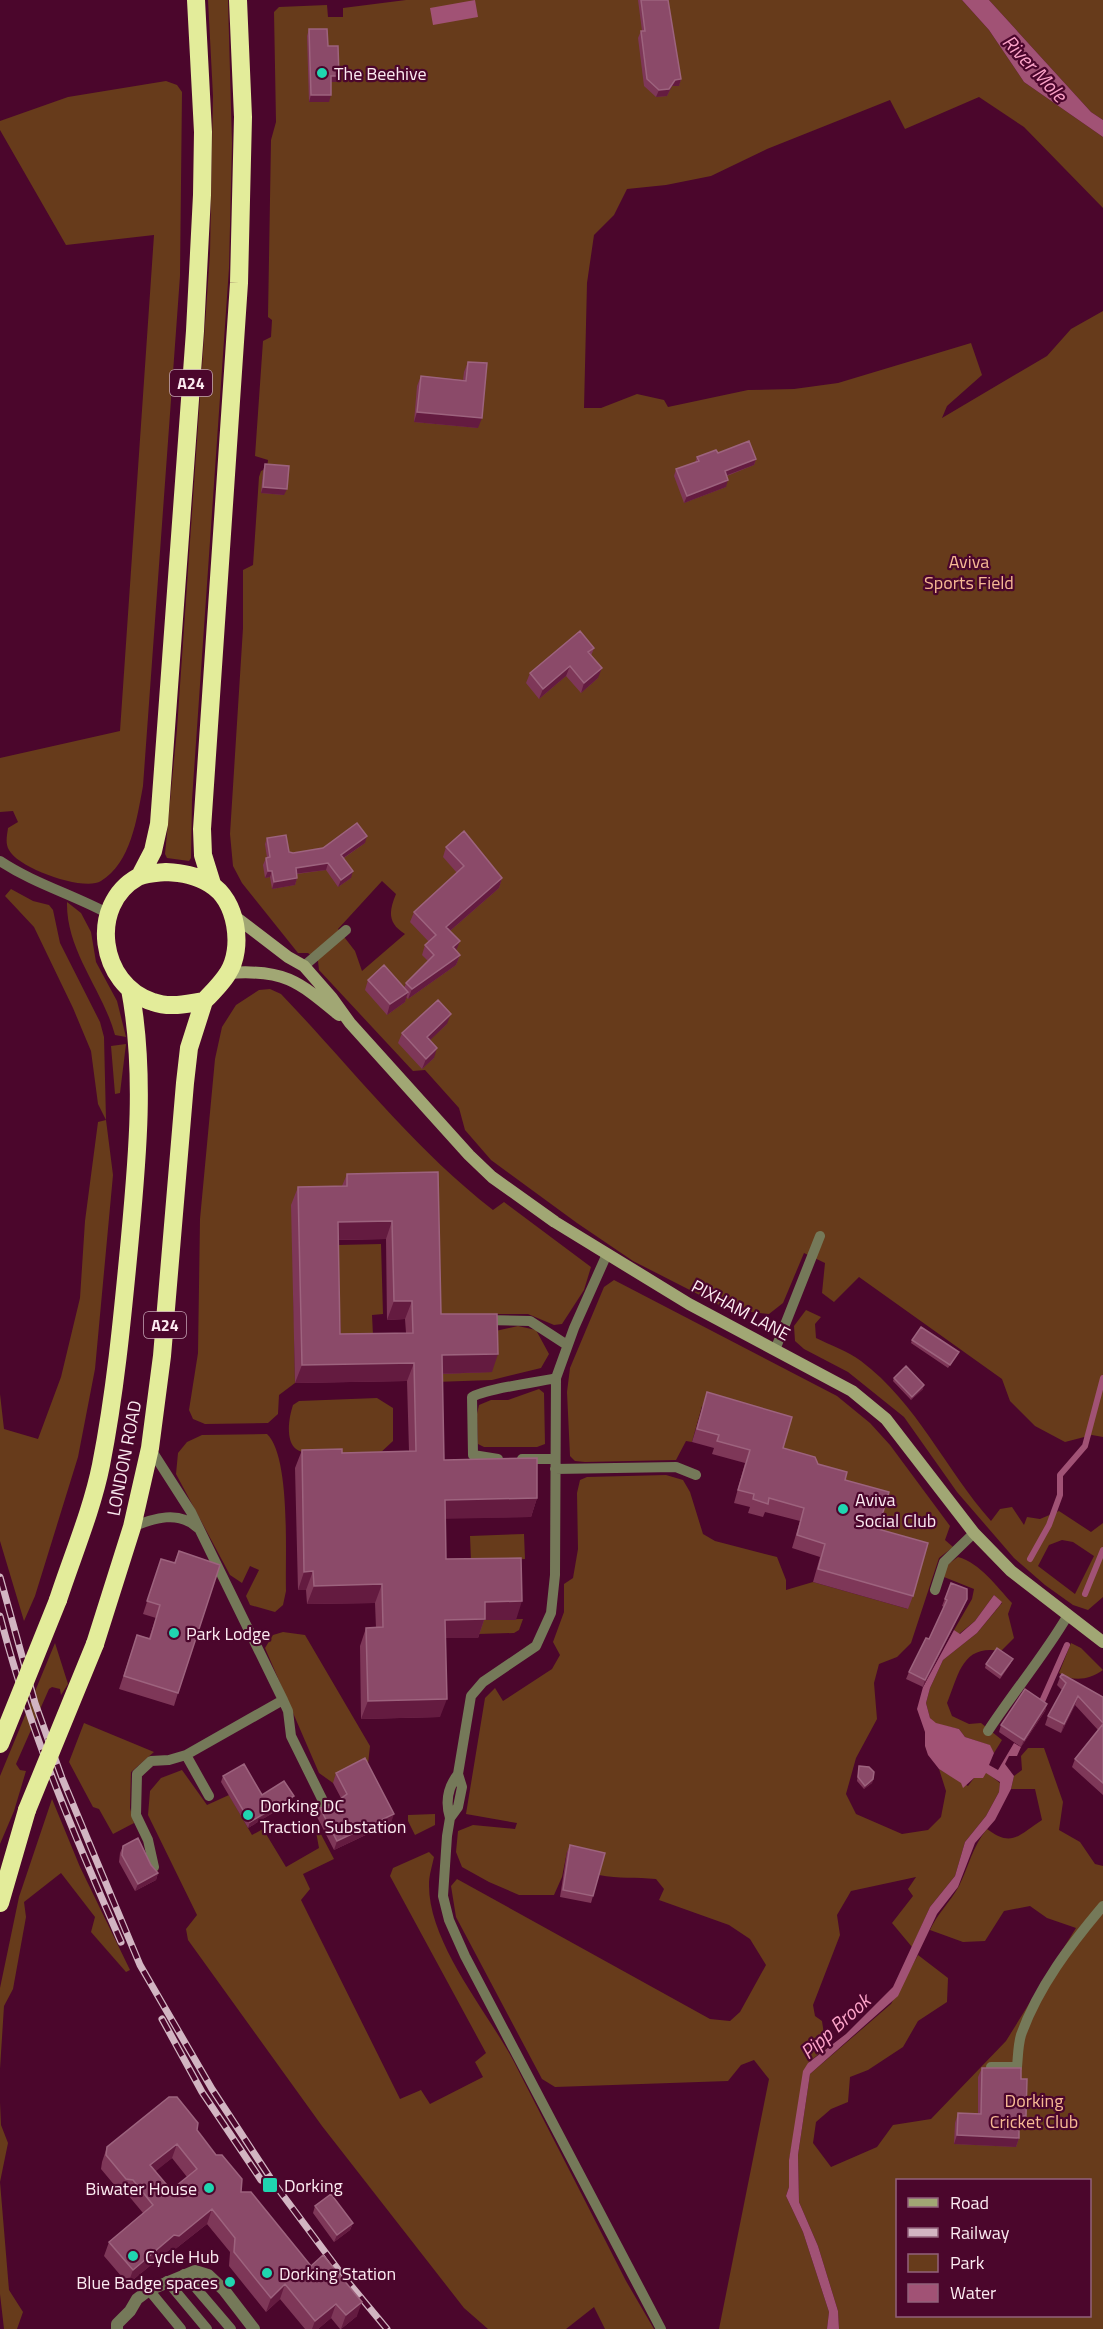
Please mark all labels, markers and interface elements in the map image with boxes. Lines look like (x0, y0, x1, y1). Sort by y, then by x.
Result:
water label: River Mole (995, 27, 1076, 110)
place label: The Beehive (334, 60, 427, 87)
marker: The Beehive (315, 66, 329, 80)
road number: A24 (170, 370, 212, 396)
park label: Aviva Sports Field (924, 548, 1014, 596)
street label: PIXHAM LANE (687, 1273, 795, 1347)
road number: A24 (144, 1312, 186, 1338)
street label: LONDON ROAD (100, 1398, 148, 1518)
place label: Aviva Social Club (855, 1486, 936, 1534)
marker: Aviva Social Club (836, 1502, 850, 1516)
place label: Park Lodge (186, 1620, 270, 1647)
marker: Park Lodge (167, 1626, 181, 1640)
place label: Dorking DC Traction Substation (260, 1792, 406, 1840)
marker: Dorking DC Traction Substation (241, 1808, 255, 1822)
water label: Pipp Brook (793, 1984, 879, 2066)
park label: Dorking Cricket Club (990, 2087, 1078, 2135)
place label: Dorking (284, 2172, 343, 2199)
place label: Biwater House (85, 2175, 197, 2202)
marker: Dorking (261, 2176, 279, 2194)
legend (896, 2179, 1091, 2317)
marker: Biwater House (202, 2181, 216, 2195)
text: Road (950, 2189, 989, 2216)
text: Railway (950, 2219, 1010, 2246)
place label: Cycle Hub (145, 2243, 219, 2270)
marker: Cycle Hub (126, 2249, 140, 2263)
text: Park (950, 2249, 985, 2276)
place label: Dorking Station (279, 2260, 396, 2287)
marker: Dorking Station (260, 2266, 274, 2280)
place label: Blue Badge spaces (76, 2269, 218, 2296)
marker: Blue Badge spaces (223, 2275, 237, 2289)
text: Water (950, 2279, 996, 2306)

